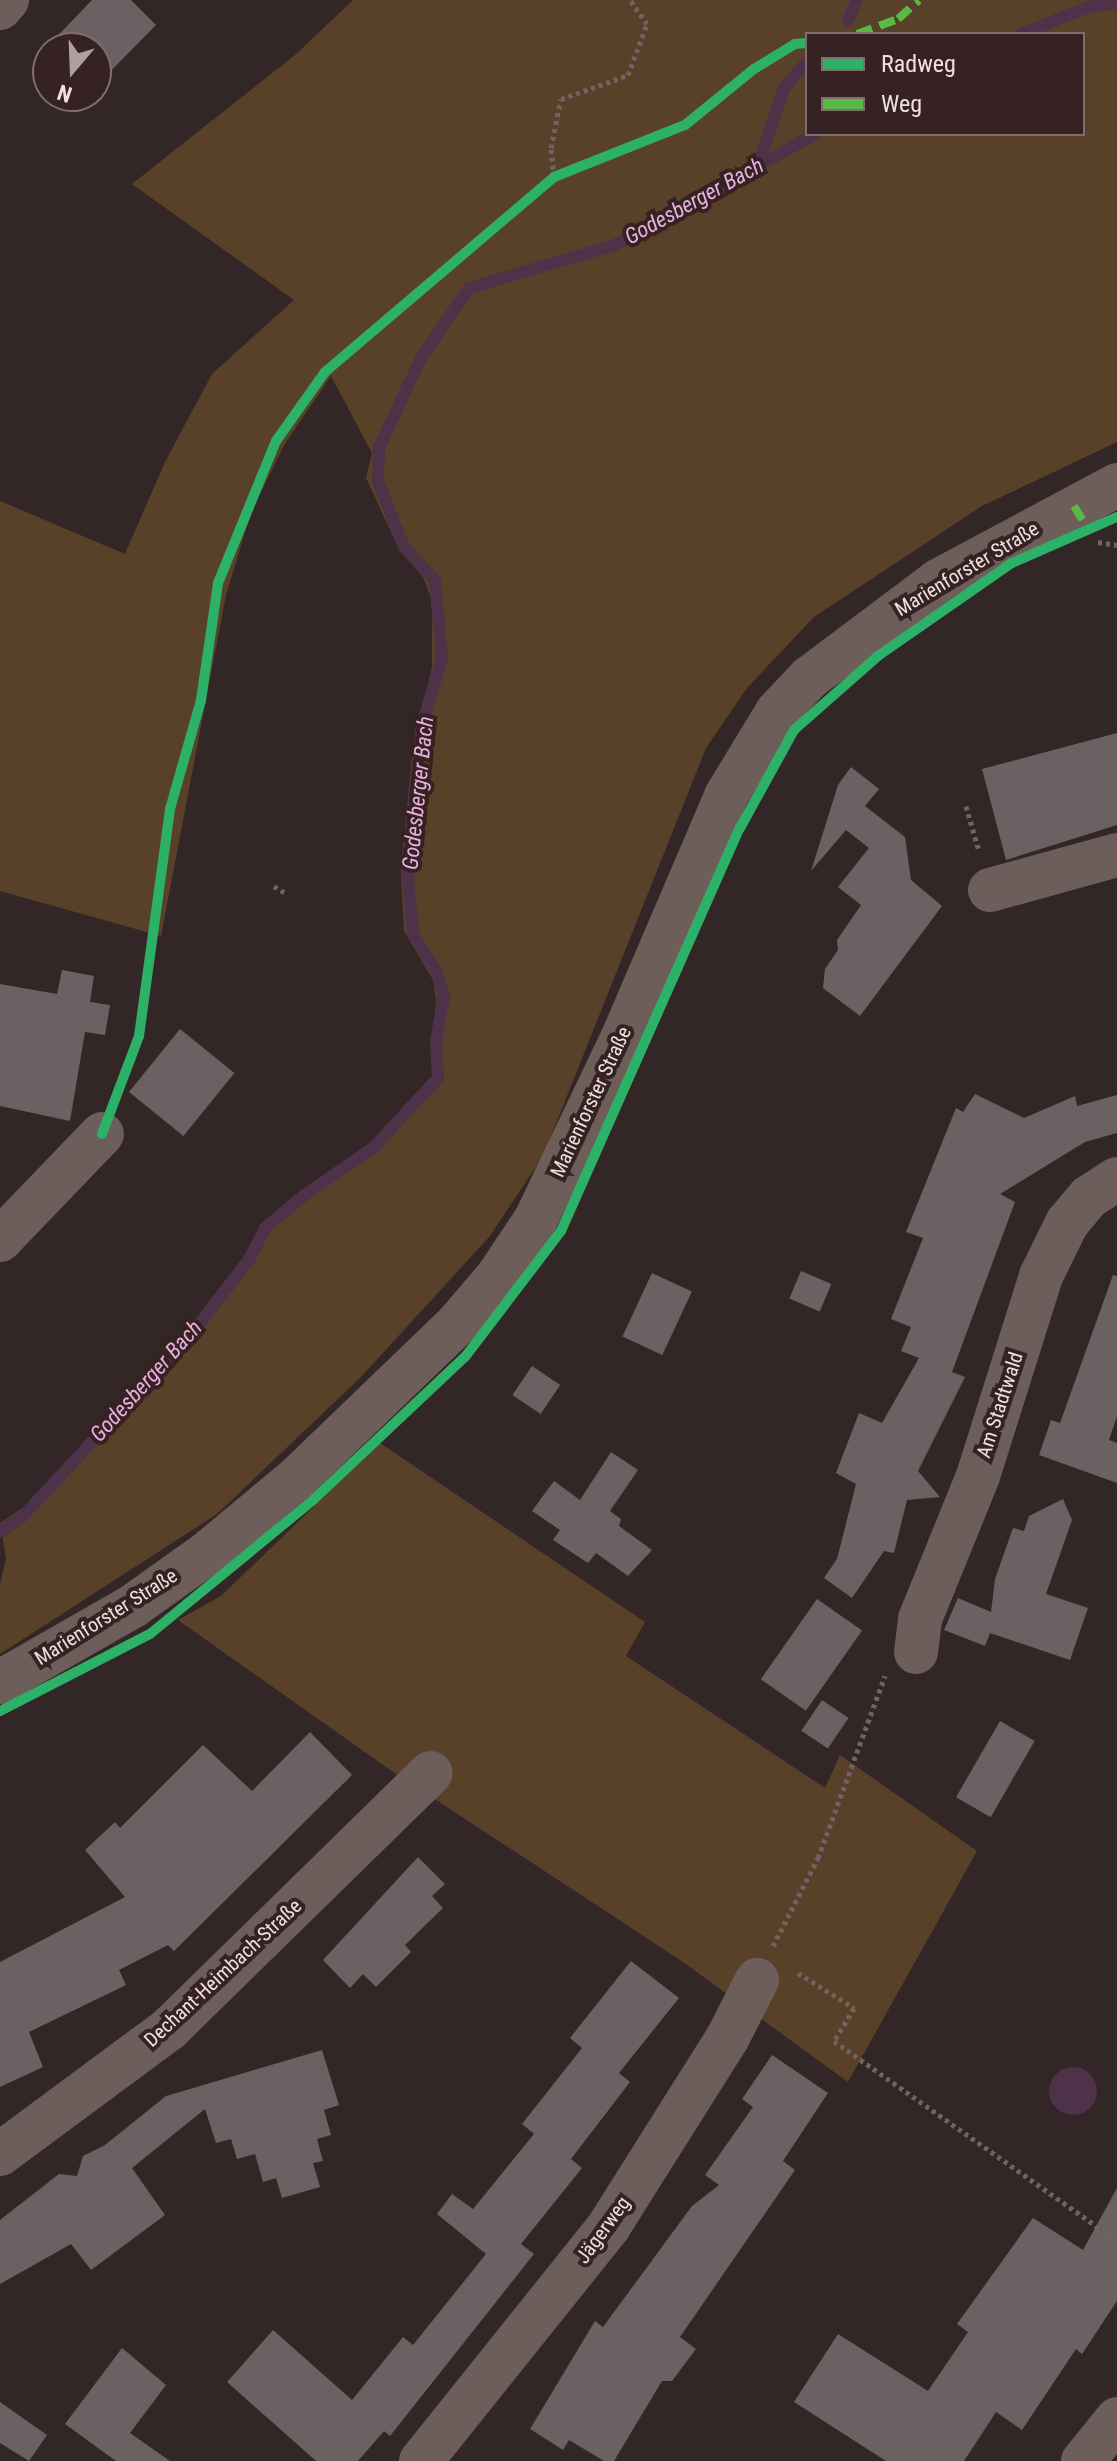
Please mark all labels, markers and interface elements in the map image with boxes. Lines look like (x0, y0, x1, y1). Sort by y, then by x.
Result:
north arrow (32, 32, 112, 112)
legend (805, 32, 1085, 136)
text: Radweg (881, 50, 956, 78)
text: N (54, 79, 75, 107)
text: Weg (881, 90, 922, 118)
water label: Godesberger Bach (620, 152, 768, 250)
street label: Marienforster Straße (891, 517, 1043, 621)
water label: Godesberger Bach (397, 715, 439, 871)
street label: Marienforster Straße (546, 1023, 636, 1181)
water label: Godesberger Bach (84, 1315, 208, 1447)
street label: Am Stadtwald (972, 1349, 1028, 1461)
street label: Marienforster Straße (30, 1564, 182, 1670)
street label: Dechant-Heimbach-Straße (140, 1894, 306, 2052)
street label: Jägerweg (571, 2192, 635, 2268)

